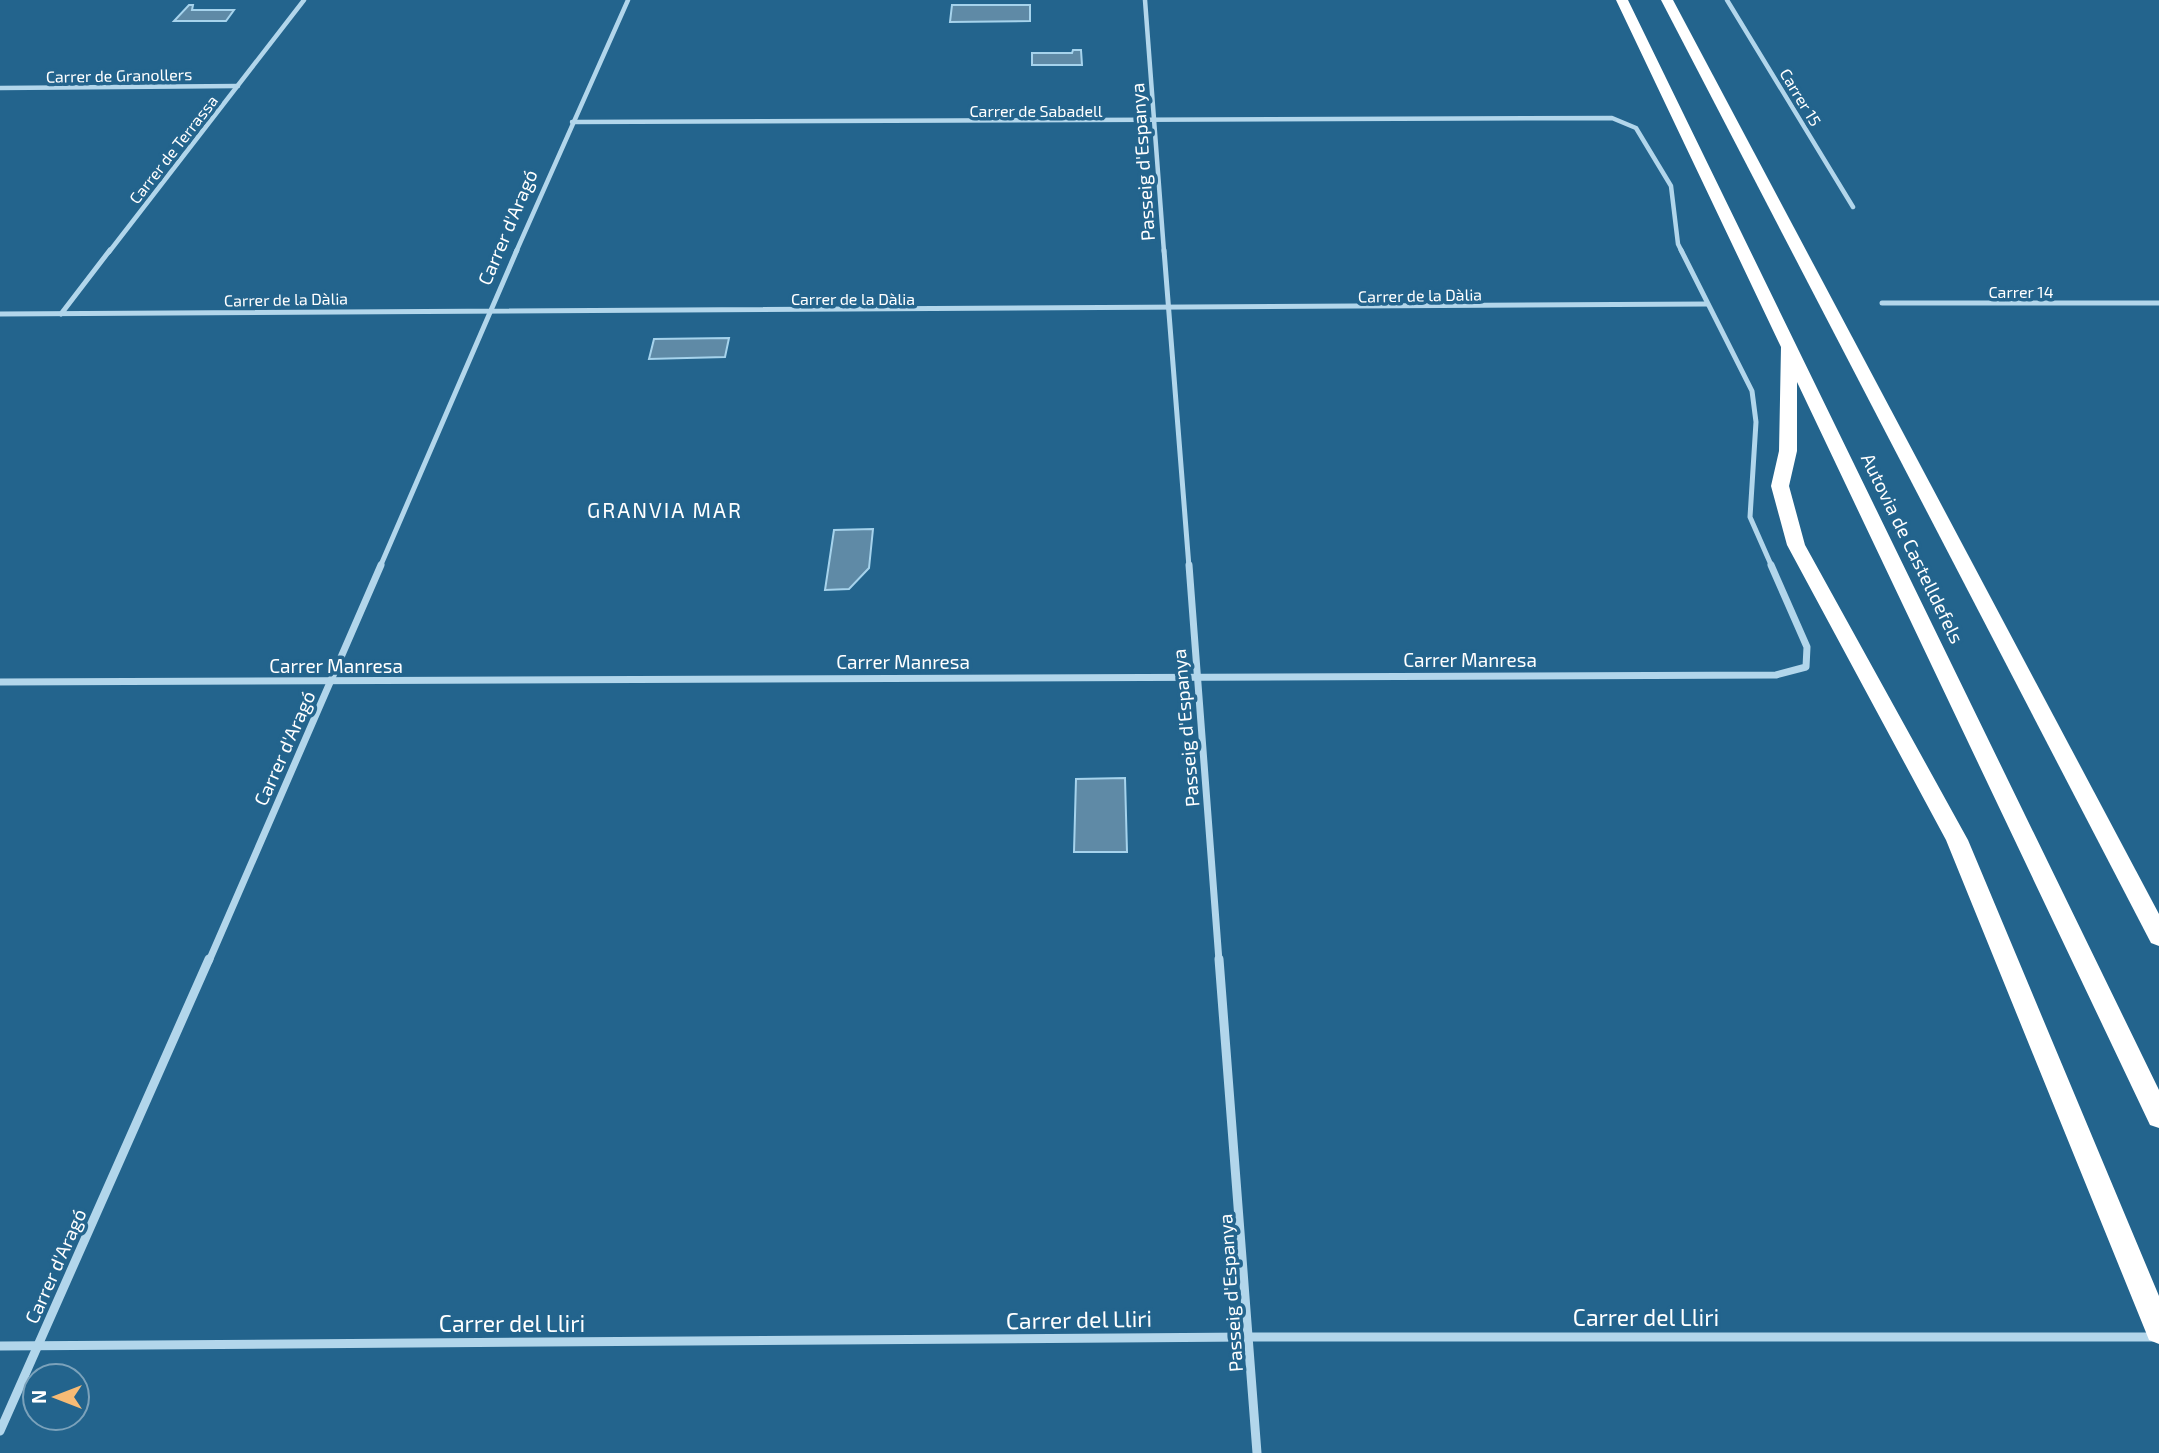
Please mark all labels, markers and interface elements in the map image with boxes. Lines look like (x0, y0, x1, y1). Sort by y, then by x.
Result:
street label: Carrer de Granollers (46, 64, 192, 86)
street label: Carrer 15 (1776, 65, 1826, 129)
street label: Passeig d'Espanya (1125, 82, 1159, 242)
street label: Carrer de Terrassa (125, 91, 221, 207)
street label: Carrer de Sabadell (969, 101, 1103, 120)
street label: Carrer d'Aragó (472, 166, 542, 288)
street label: Carrer 14 (1989, 282, 2054, 301)
street label: Carrer de la Dàlia (1358, 284, 1482, 306)
street label: Carrer de la Dàlia (224, 288, 348, 310)
street label: Carrer de la Dàlia (791, 289, 915, 308)
street label: Autovia de Castelldefels (1857, 449, 1969, 647)
district label: GRANVIA MAR (587, 497, 743, 522)
street label: Passeig d'Espanya (1167, 648, 1203, 808)
street label: Carrer Manresa (1403, 648, 1537, 671)
street label: Carrer Manresa (836, 650, 970, 673)
street label: Carrer Manresa (269, 654, 403, 677)
street label: Carrer d'Aragó (248, 687, 320, 809)
street label: Carrer d'Aragó (19, 1205, 91, 1327)
street label: Passeig d'Espanya (1213, 1213, 1247, 1373)
street label: Carrer del Lliri (1573, 1303, 1719, 1331)
street label: Carrer del Lliri (1006, 1304, 1152, 1334)
street label: Carrer del Lliri (439, 1309, 585, 1337)
north arrow (21, 1362, 91, 1432)
text: N (27, 1390, 50, 1404)

